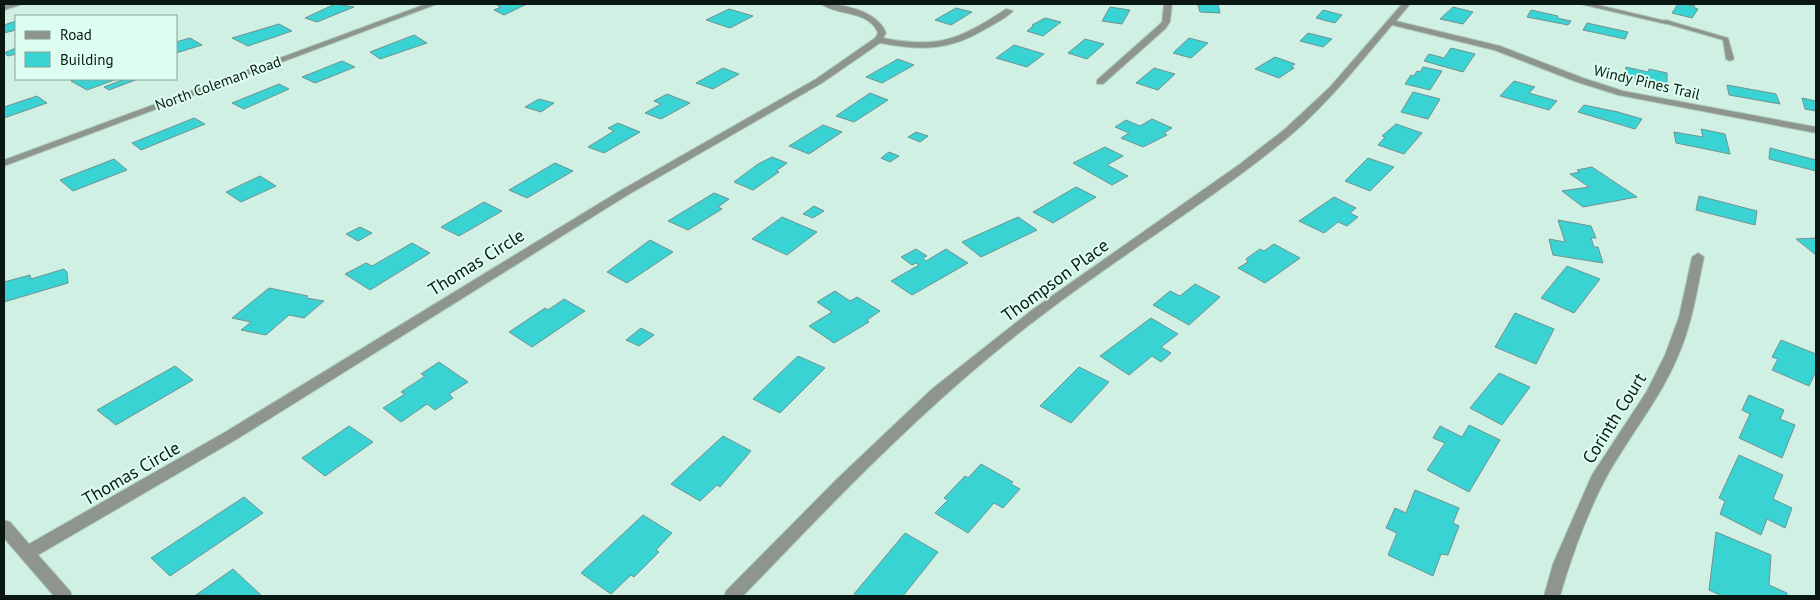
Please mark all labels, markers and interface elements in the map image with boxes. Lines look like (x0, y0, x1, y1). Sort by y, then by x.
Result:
legend (15, 15, 178, 80)
text: Road (60, 25, 92, 44)
text: Building (60, 50, 114, 69)
street label: North Coleman Road (152, 51, 284, 115)
street label: Windy Pines Trail (1592, 60, 1703, 104)
street label: Thomas Circle (424, 223, 528, 301)
street label: Thompson Place (997, 233, 1113, 327)
street label: Corinth Court (1577, 368, 1651, 468)
street label: Thomas Circle (78, 436, 184, 510)

